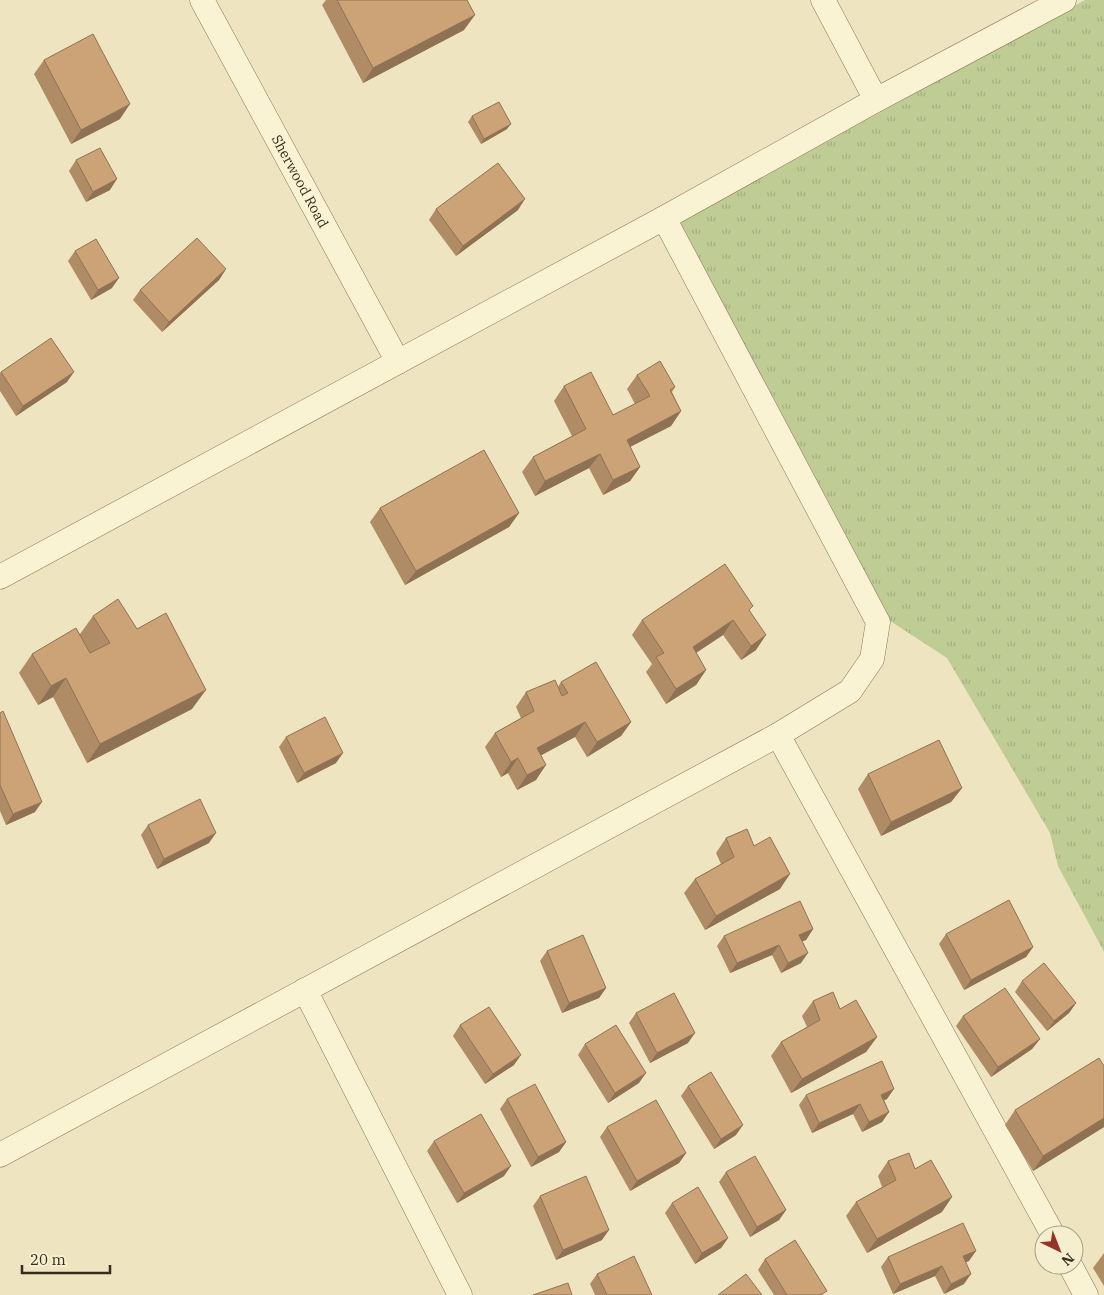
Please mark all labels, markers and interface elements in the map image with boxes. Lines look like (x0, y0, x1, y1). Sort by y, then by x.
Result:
street label: Sherwood Road (268, 131, 333, 231)
north arrow (1034, 1225, 1084, 1275)
scale bar (22, 1242, 110, 1274)
text: N (1058, 1249, 1078, 1270)
text: 20 m (30, 1250, 66, 1269)

